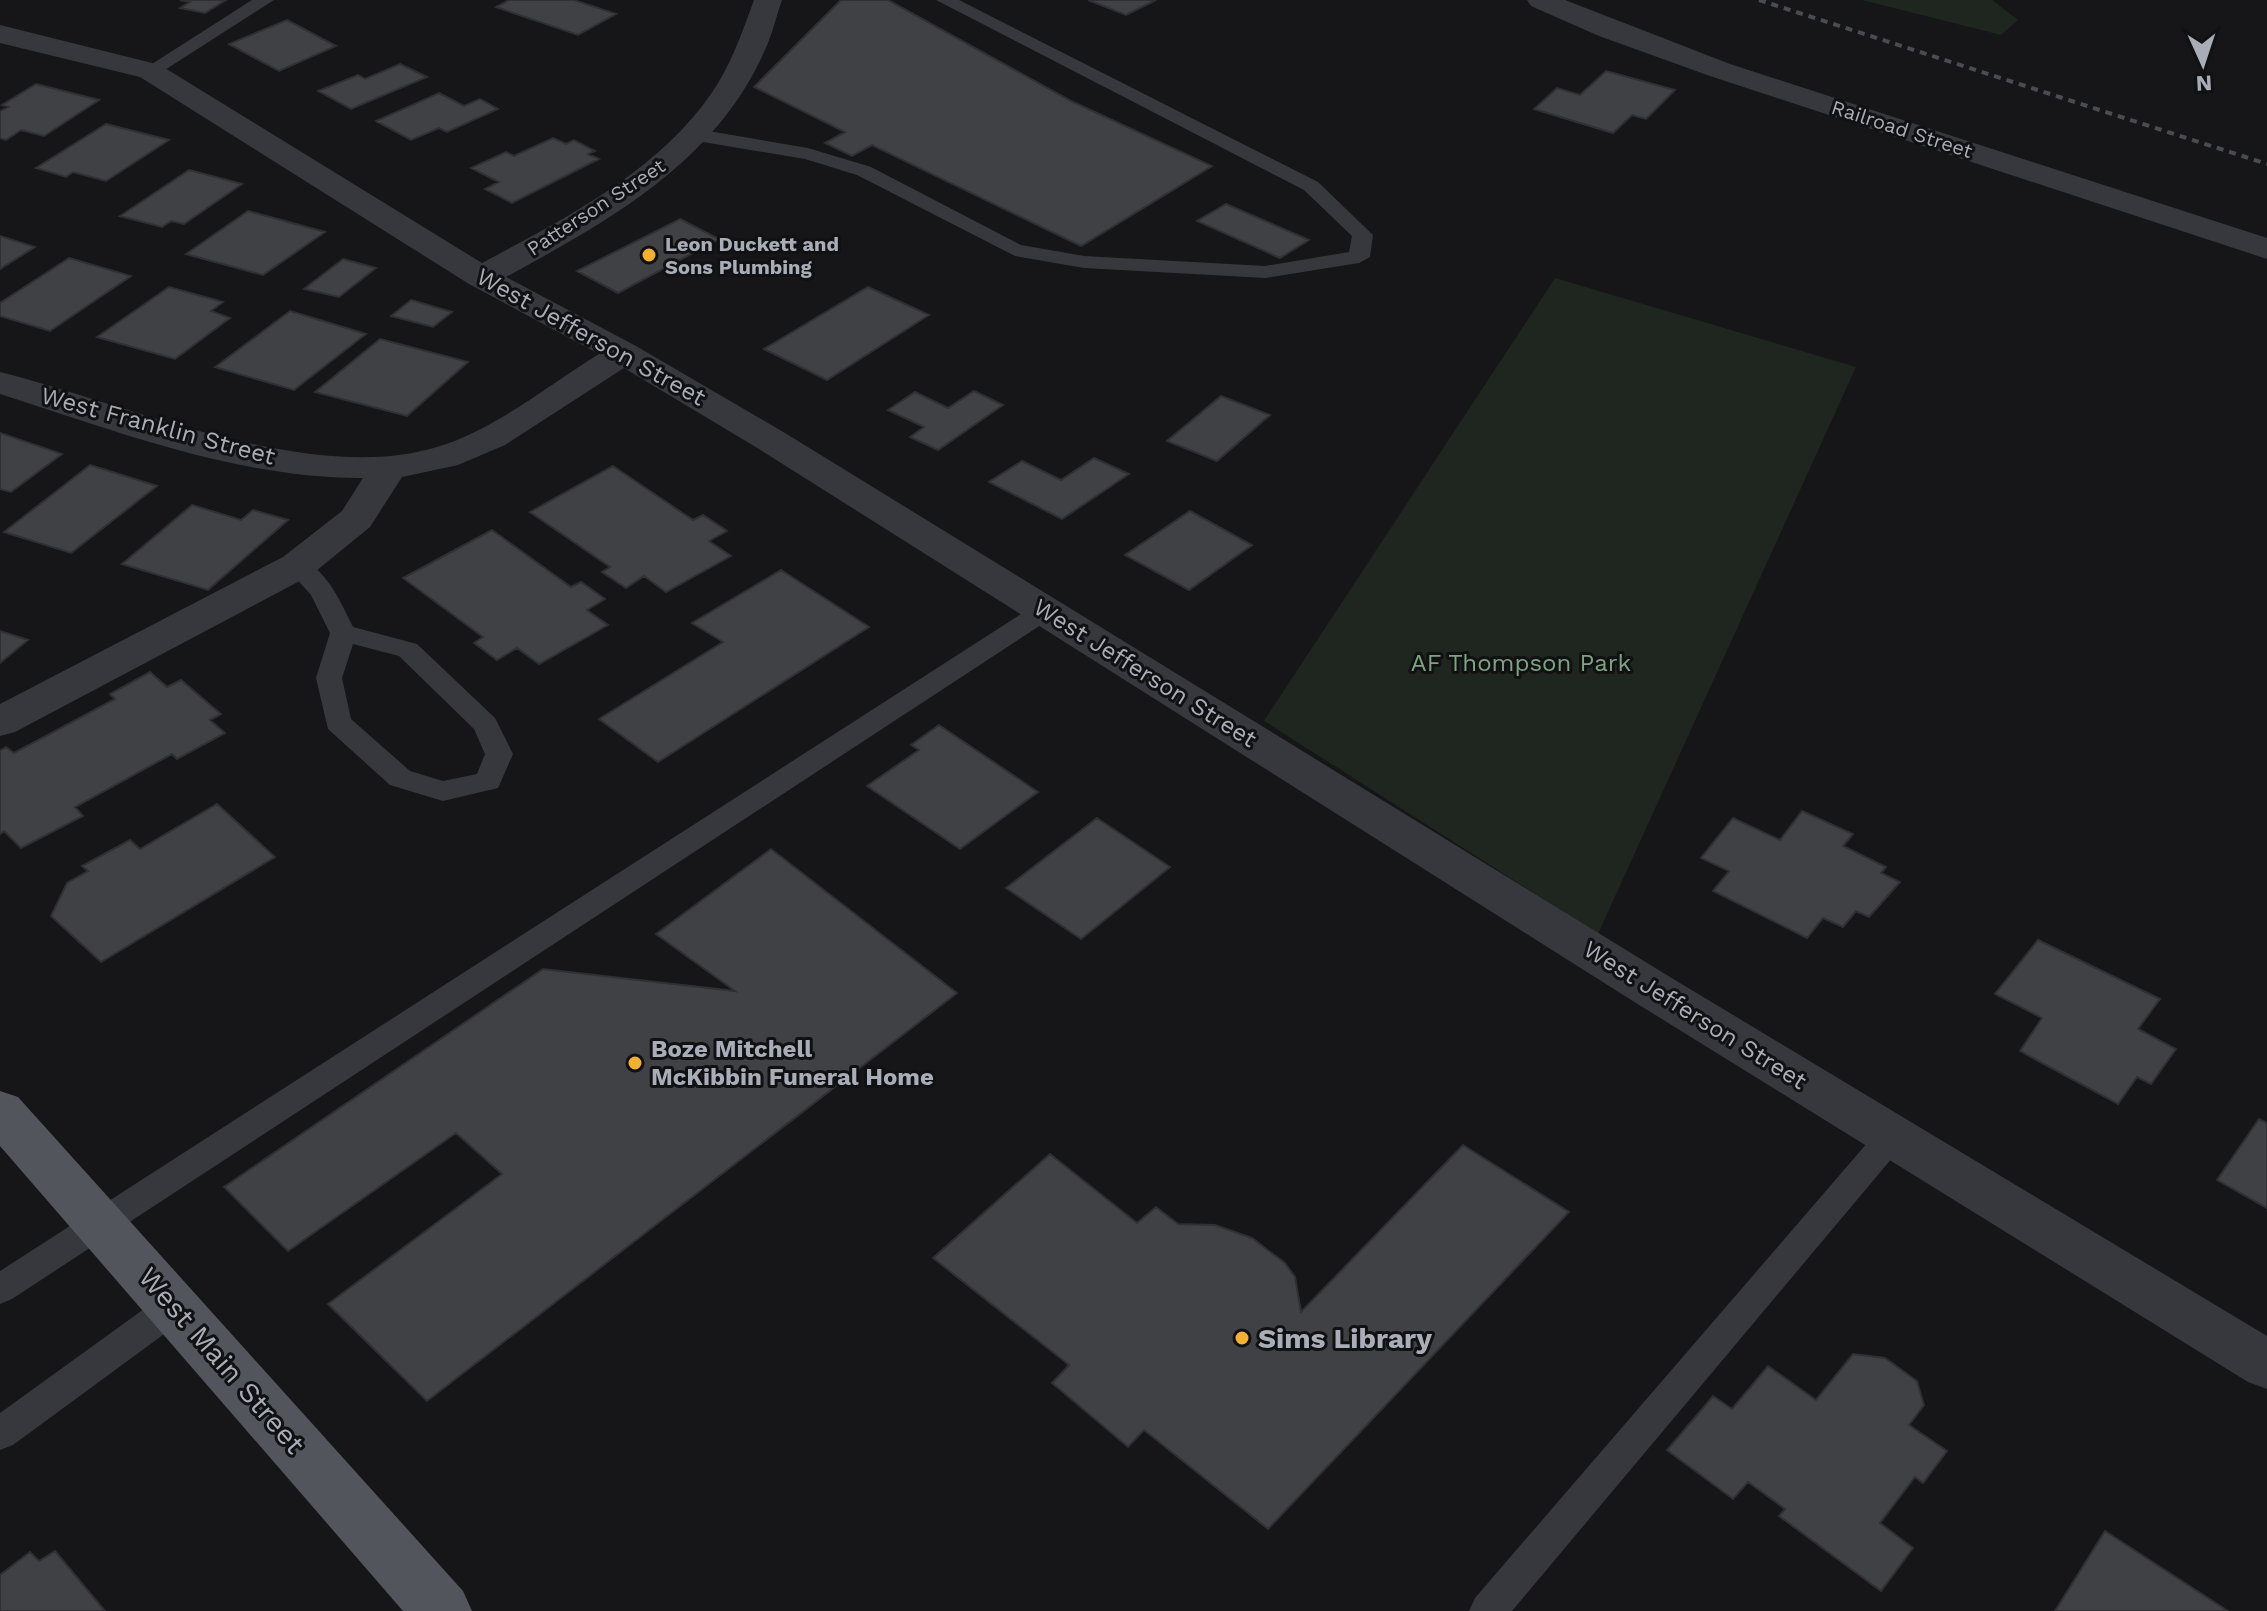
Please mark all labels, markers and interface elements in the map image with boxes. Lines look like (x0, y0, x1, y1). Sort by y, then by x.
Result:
north arrow (2163, 24, 2243, 104)
text: N (2195, 71, 2213, 96)
street label: Railroad Street (1828, 95, 1976, 163)
street label: Patterson Street (522, 153, 670, 261)
place label: Leon Duckett and Sons Plumbing (665, 232, 839, 279)
marker: Leon Duckett and Sons Plumbing (640, 246, 658, 264)
street label: West Jefferson Street (472, 262, 710, 412)
street label: West Franklin Street (38, 381, 278, 471)
street label: West Jefferson Street (1028, 593, 1262, 753)
park label: AF Thompson Park (1411, 649, 1632, 677)
street label: West Jefferson Street (1578, 935, 1812, 1095)
place label: Boze Mitchell McKibbin Funeral Home (651, 1035, 934, 1091)
marker: Boze Mitchell McKibbin Funeral Home (626, 1054, 644, 1072)
street label: West Main Street (132, 1260, 312, 1461)
place label: Sims Library (1258, 1322, 1432, 1355)
marker: Sims Library (1233, 1329, 1251, 1347)

